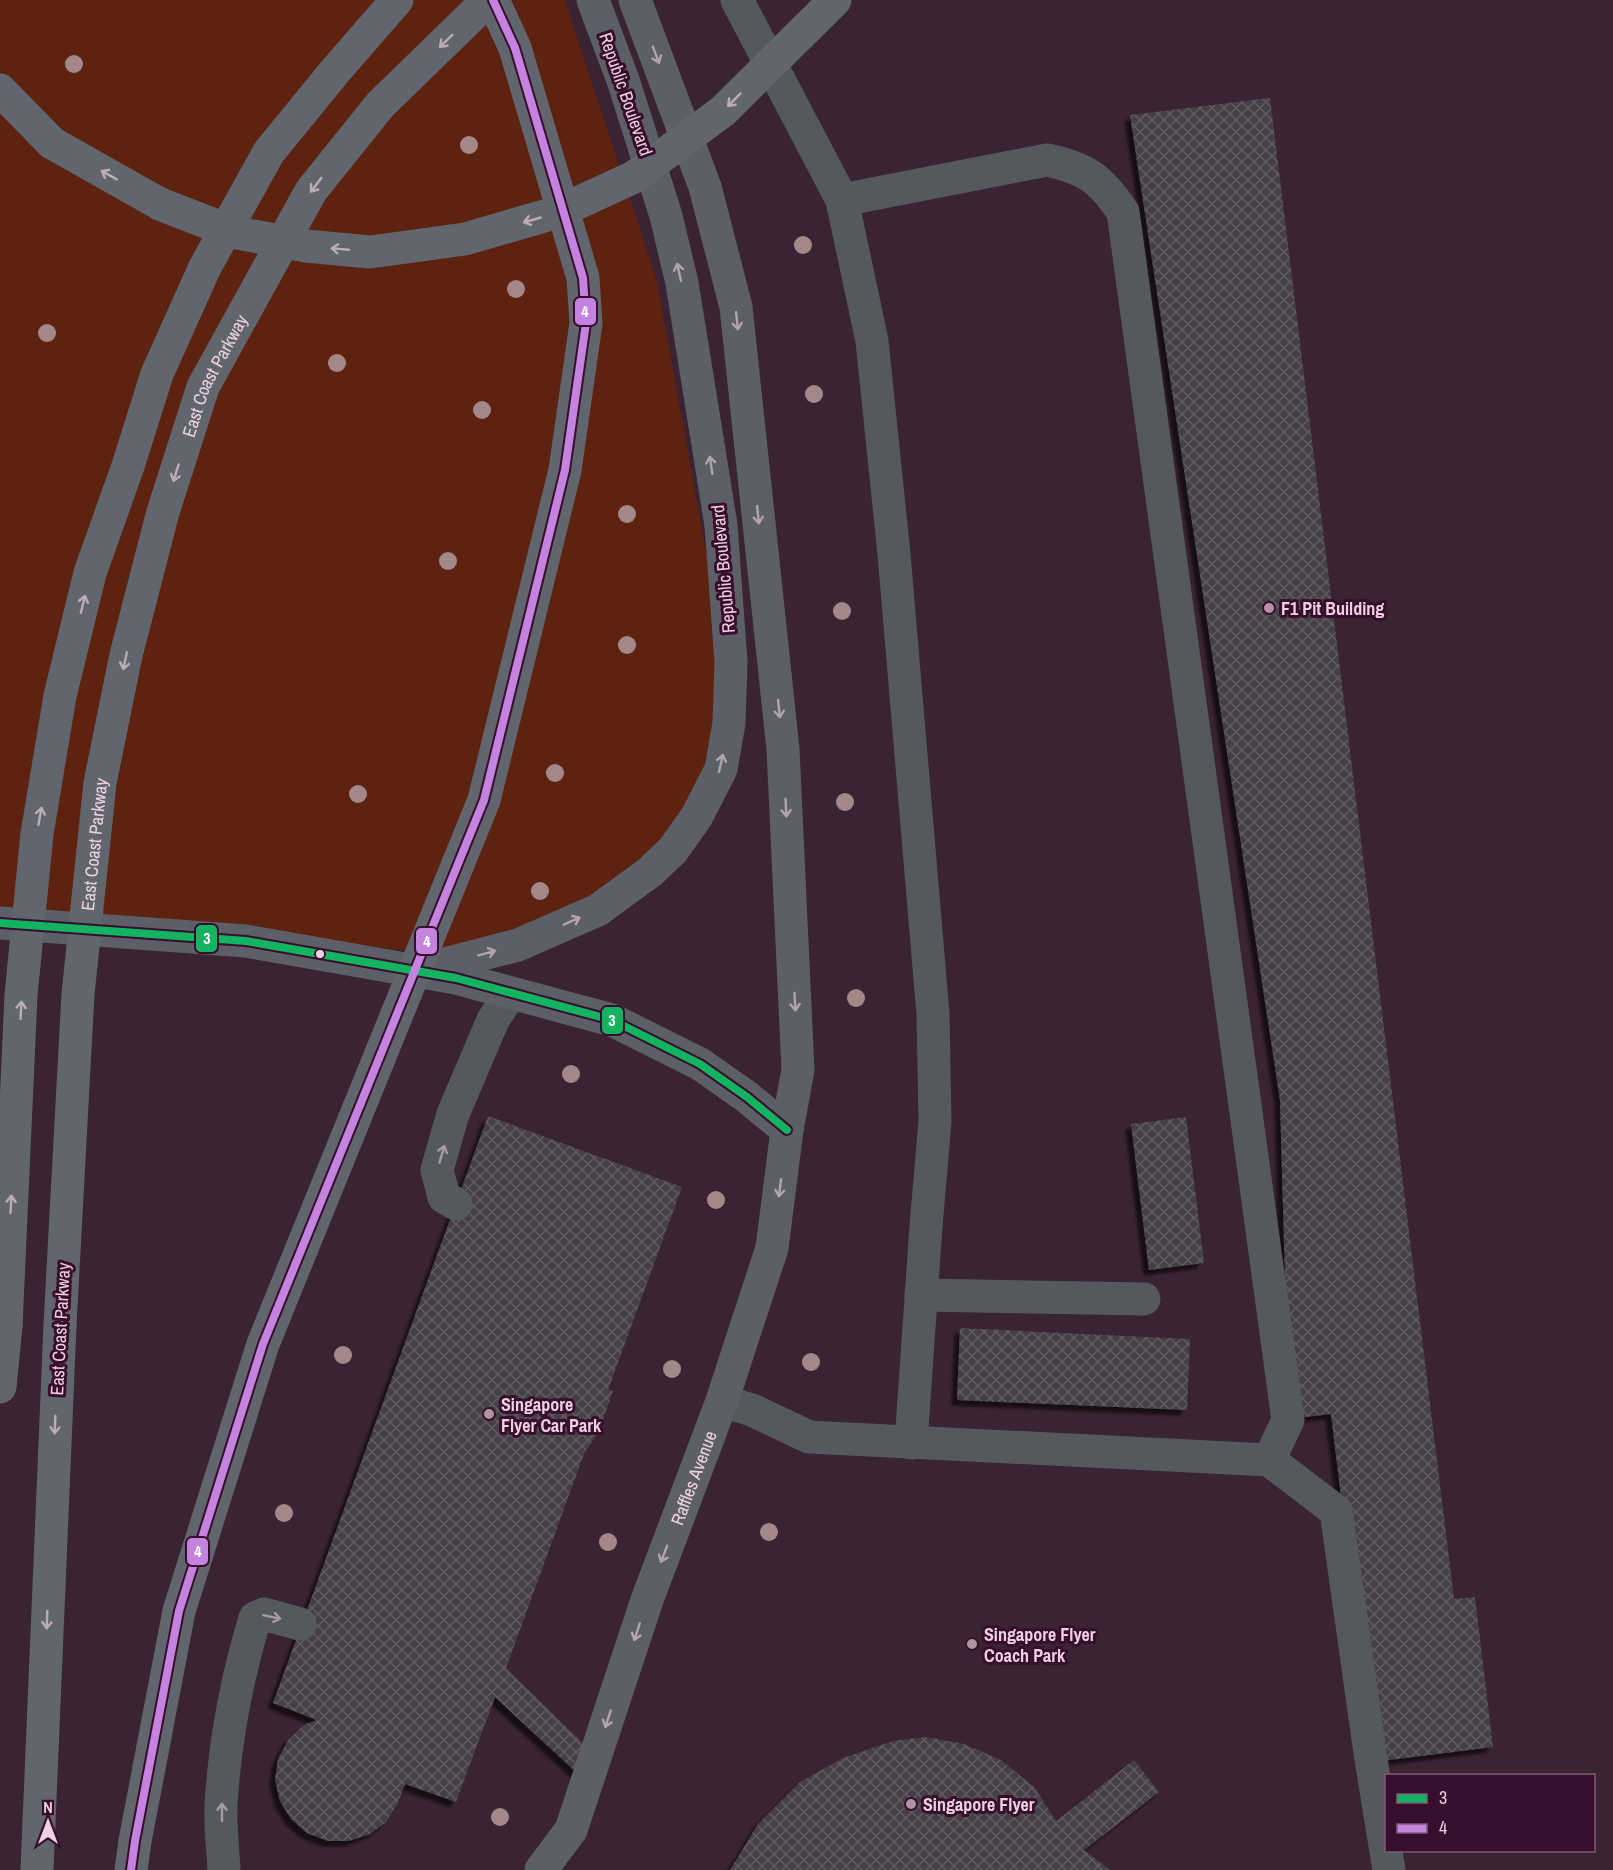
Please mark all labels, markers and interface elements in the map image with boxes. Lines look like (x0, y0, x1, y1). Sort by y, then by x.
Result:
street label: Republic Boulevard (593, 29, 659, 159)
one-way arrow (438, 34, 453, 48)
one-way arrow (651, 45, 662, 64)
one-way arrow (726, 93, 741, 108)
one-way arrow (101, 169, 118, 181)
one-way arrow (309, 177, 322, 193)
one-way arrow (523, 215, 542, 226)
one-way arrow (331, 243, 351, 254)
one-way arrow (673, 263, 685, 282)
line badge: 4 (574, 297, 597, 326)
text: 4 (581, 300, 589, 322)
street label: East Coast Parkway (175, 309, 253, 440)
one-way arrow (732, 310, 743, 330)
one-way arrow (705, 455, 716, 475)
one-way arrow (170, 463, 181, 482)
street label: Republic Boulevard (705, 504, 741, 634)
one-way arrow (753, 504, 764, 524)
one-way arrow (77, 595, 89, 614)
place label: F1 Pit Building (1281, 596, 1384, 621)
marker: F1 Pit Building (1262, 601, 1276, 615)
one-way arrow (118, 651, 130, 670)
one-way arrow (774, 698, 785, 718)
one-way arrow (716, 753, 728, 772)
street label: East Coast Parkway (74, 775, 113, 912)
one-way arrow (780, 797, 791, 817)
one-way arrow (34, 806, 45, 826)
one-way arrow (562, 915, 580, 926)
line badge: 3 (195, 924, 218, 953)
text: 3 (203, 927, 211, 949)
line badge: 4 (415, 927, 438, 955)
text: 4 (423, 930, 431, 952)
one-way arrow (477, 946, 496, 958)
unlabelled marker (314, 948, 326, 960)
one-way arrow (790, 992, 801, 1012)
one-way arrow (15, 1000, 26, 1020)
line badge: 3 (601, 1006, 624, 1035)
text: 3 (608, 1009, 616, 1031)
one-way arrow (437, 1145, 448, 1164)
one-way arrow (774, 1178, 785, 1198)
one-way arrow (6, 1195, 17, 1215)
street label: East Coast Parkway (44, 1261, 76, 1396)
place label: Singapore Flyer Car Park (501, 1392, 602, 1438)
marker: Singapore Flyer Car Park (482, 1407, 496, 1421)
one-way arrow (50, 1414, 61, 1434)
street label: Raffles Avenue (664, 1427, 722, 1528)
line badge: 4 (186, 1537, 209, 1566)
text: 4 (194, 1540, 202, 1562)
one-way arrow (658, 1545, 669, 1563)
one-way arrow (41, 1609, 52, 1629)
one-way arrow (262, 1612, 281, 1623)
one-way arrow (631, 1622, 642, 1641)
place label: Singapore Flyer Coach Park (984, 1622, 1096, 1668)
marker: Singapore Flyer Coach Park (965, 1637, 979, 1651)
one-way arrow (602, 1709, 613, 1728)
legend (1385, 1774, 1595, 1852)
text: 3 (1439, 1785, 1447, 1810)
north arrow (18, 1792, 78, 1852)
place label: Singapore Flyer (923, 1792, 1035, 1817)
text: N (43, 1796, 53, 1818)
marker: Singapore Flyer (904, 1797, 918, 1811)
one-way arrow (216, 1802, 228, 1822)
text: 4 (1439, 1815, 1447, 1840)

